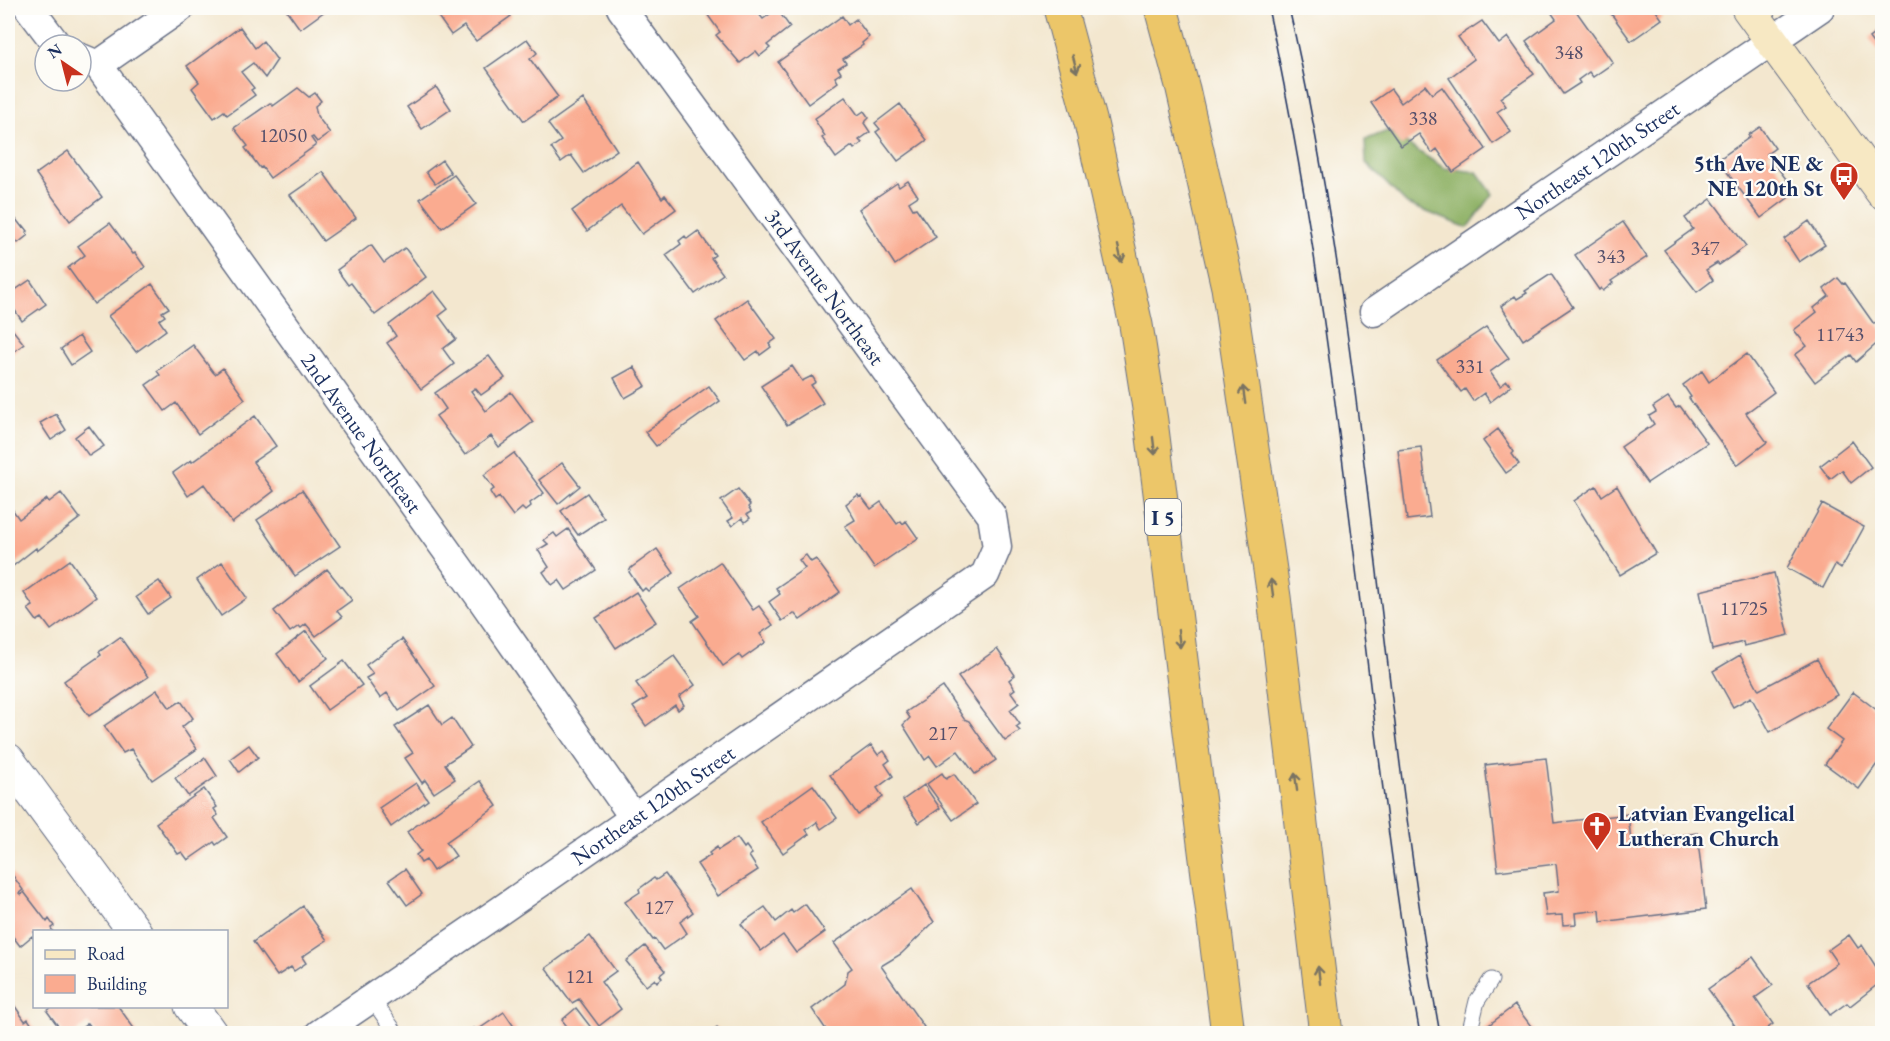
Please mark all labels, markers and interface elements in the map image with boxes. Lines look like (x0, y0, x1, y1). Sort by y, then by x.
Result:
north arrow (33, 33, 93, 93)
text: N (43, 39, 66, 63)
house number: 348 (1555, 39, 1583, 65)
one-way arrow (1070, 54, 1082, 73)
street label: Northeast 120th Street (1509, 94, 1685, 226)
house number: 338 (1409, 105, 1437, 131)
house number: 12050 (259, 122, 307, 148)
place label: 5th Ave NE & NE 120th St (1694, 149, 1824, 203)
bus stop icon: 5th Ave NE & NE 120th St (1828, 160, 1860, 202)
street label: 3rd Avenue Northeast (759, 203, 892, 371)
house number: 347 (1691, 235, 1720, 261)
house number: 343 (1597, 243, 1625, 269)
one-way arrow (1115, 244, 1127, 263)
house number: 11743 (1816, 321, 1864, 347)
street label: 2nd Avenue Northeast (295, 347, 429, 519)
house number: 331 (1456, 353, 1484, 379)
one-way arrow (1238, 386, 1249, 406)
one-way arrow (1149, 435, 1160, 455)
road number: I 5 (1145, 499, 1181, 535)
one-way arrow (1267, 579, 1278, 599)
house number: 11725 (1720, 595, 1768, 621)
one-way arrow (1173, 629, 1184, 648)
house number: 217 (929, 720, 958, 746)
street label: Northeast 120th Street (566, 738, 740, 872)
one-way arrow (1290, 772, 1301, 792)
place label: Latvian Evangelical Lutheran Church (1618, 799, 1795, 853)
church icon: Latvian Evangelical Lutheran Church (1581, 810, 1613, 852)
house number: 127 (645, 894, 674, 920)
legend (33, 930, 228, 1008)
text: Road (87, 942, 126, 965)
house number: 121 (566, 963, 594, 989)
one-way arrow (1313, 966, 1324, 986)
text: Building (87, 972, 147, 995)

